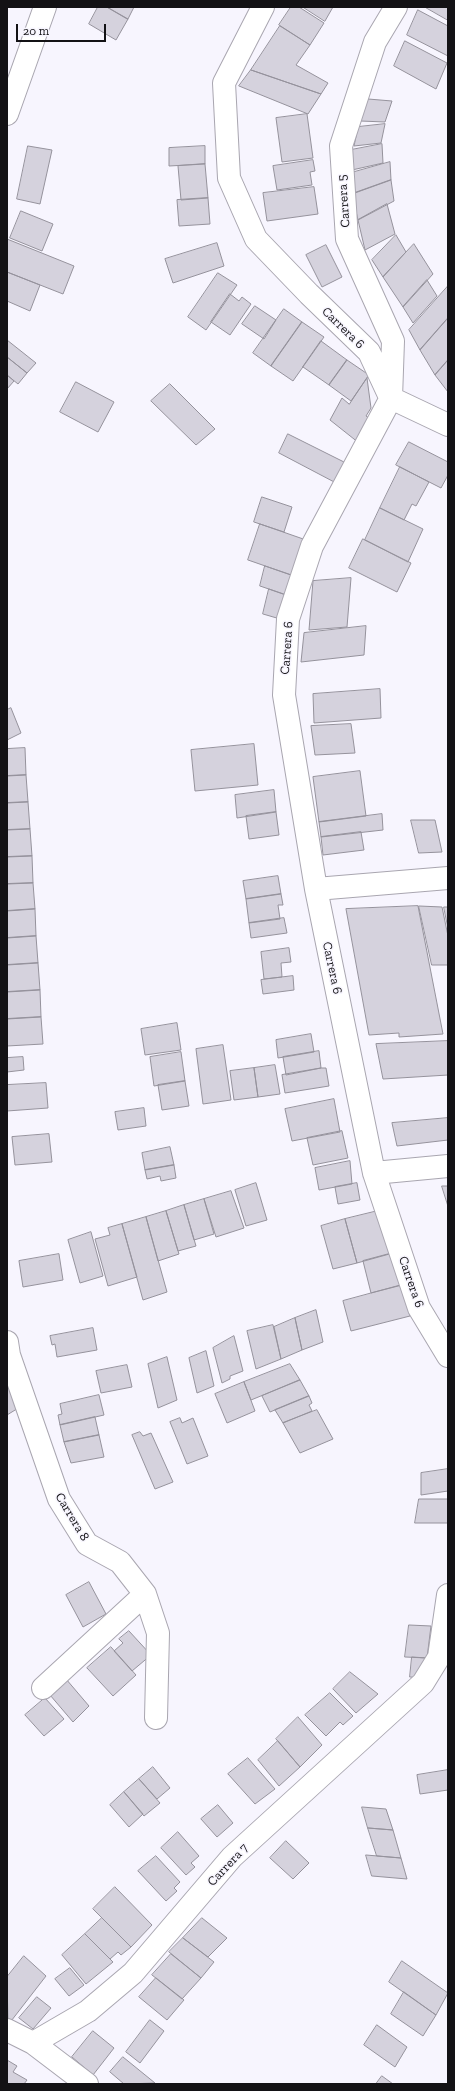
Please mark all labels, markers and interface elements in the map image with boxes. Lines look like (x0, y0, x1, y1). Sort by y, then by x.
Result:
scale bar (18, 16, 108, 42)
text: 20 m (23, 24, 49, 38)
street label: Carrera 5 (334, 174, 354, 228)
street label: Carrera 6 (318, 304, 368, 352)
street label: Carrera 6 (277, 621, 297, 675)
street label: Carrera 6 (319, 940, 345, 996)
street label: Carrera 6 (395, 1254, 427, 1310)
street label: Carrera 8 (52, 1490, 92, 1544)
street label: Carrera 7 (204, 1840, 252, 1890)

